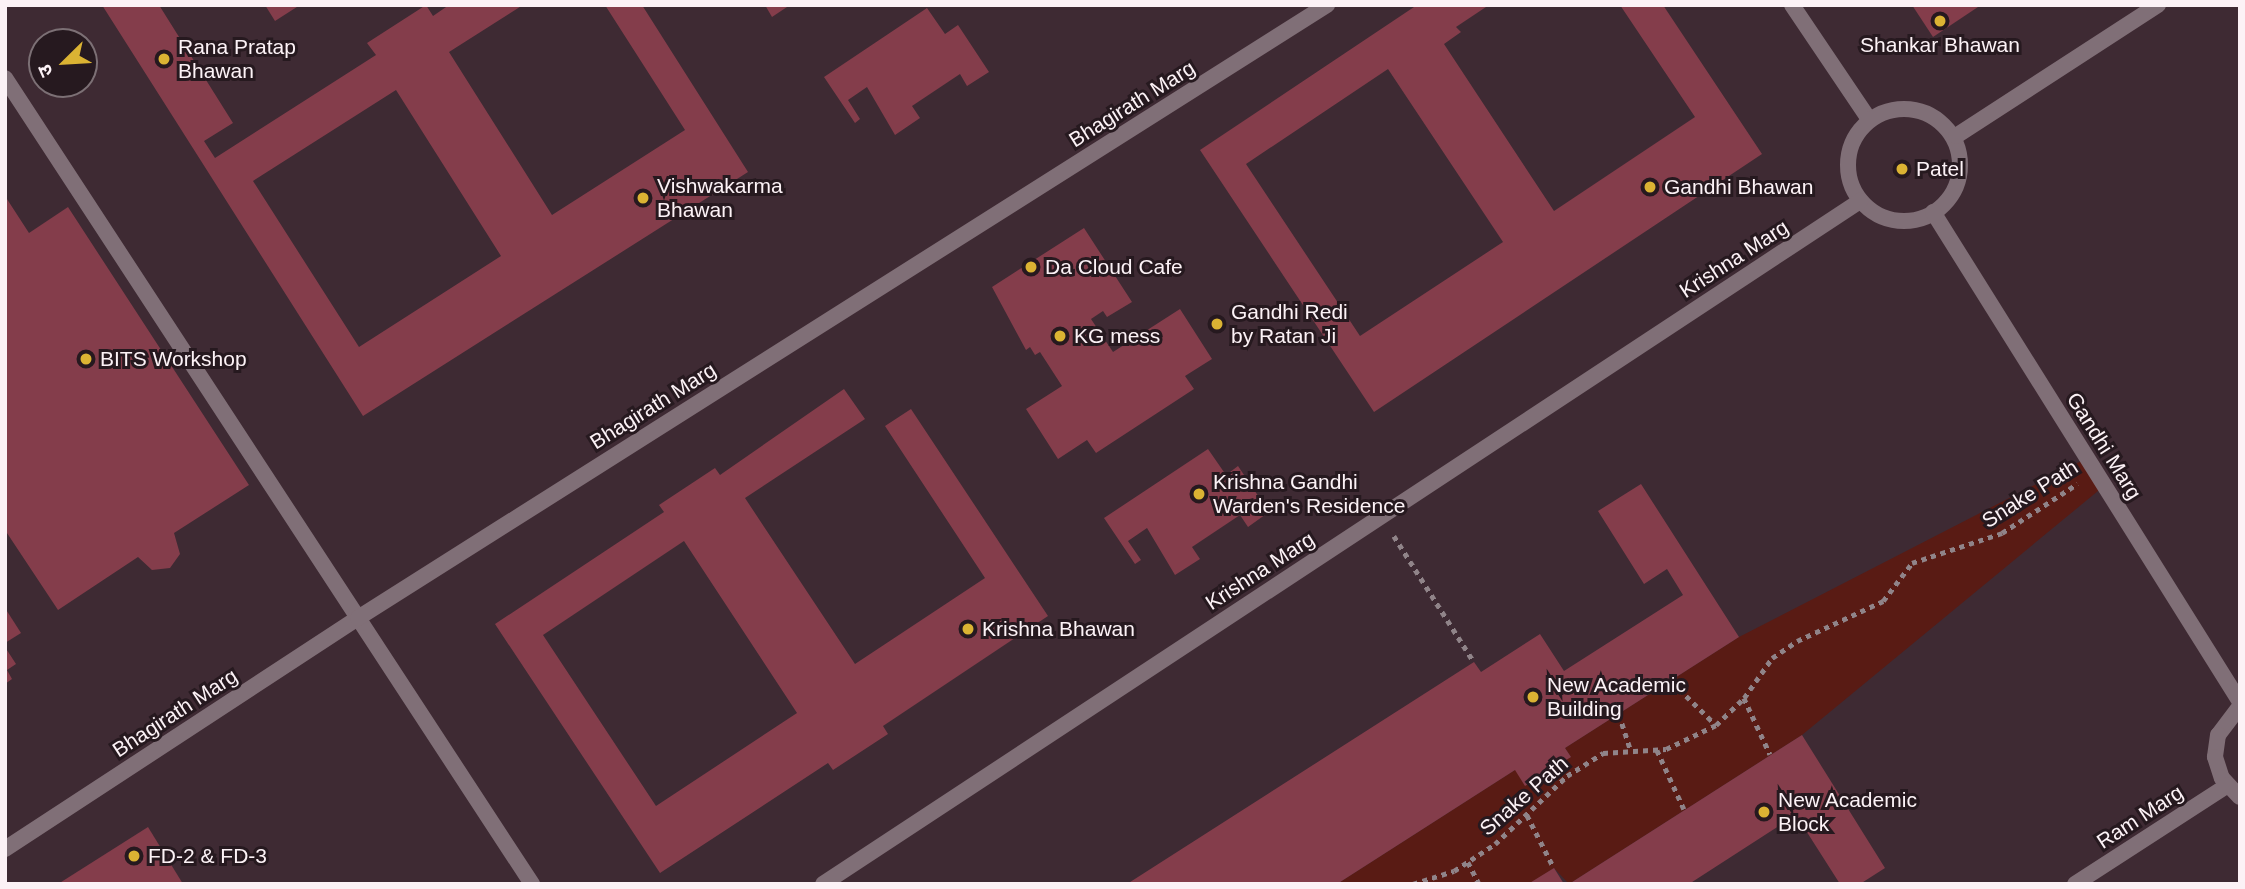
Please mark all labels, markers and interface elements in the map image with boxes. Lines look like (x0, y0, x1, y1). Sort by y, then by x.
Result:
marker: Shankar Bhawan (1932, 13, 1948, 29)
north arrow (28, 28, 98, 98)
place label: Shankar Bhawan (1860, 32, 2020, 58)
place label: Rana Pratap Bhawan (178, 34, 296, 84)
marker: Rana Pratap Bhawan (156, 51, 172, 67)
street label: Bhagirath Marg (1064, 55, 1200, 153)
text: उ (33, 62, 57, 80)
place label: Patel (1916, 156, 1964, 182)
marker: Patel (1894, 161, 1910, 177)
place label: Vishwakarma Bhawan (657, 173, 783, 223)
place label: Gandhi Bhawan (1664, 174, 1813, 200)
marker: Gandhi Bhawan (1642, 179, 1658, 195)
marker: Vishwakarma Bhawan (635, 190, 651, 206)
street label: Krishna Marg (1675, 214, 1793, 304)
place label: Da Cloud Cafe (1045, 254, 1183, 280)
marker: Da Cloud Cafe (1023, 259, 1039, 275)
place label: Gandhi Redi by Ratan Ji (1231, 299, 1348, 349)
marker: Gandhi Redi by Ratan Ji (1209, 316, 1225, 332)
place label: KG mess (1074, 323, 1160, 349)
marker: KG mess (1052, 328, 1068, 344)
place label: BITS Workshop (100, 346, 247, 372)
marker: BITS Workshop (78, 351, 94, 367)
street label: Bhagirath Marg (585, 357, 721, 455)
street label: Gandhi Marg (2061, 388, 2147, 504)
street label: Snake Path (1977, 455, 2083, 533)
place label: Krishna Gandhi Warden's Residence (1213, 469, 1405, 519)
marker: Krishna Gandhi Warden's Residence (1191, 486, 1207, 502)
street label: Krishna Marg (1201, 526, 1319, 616)
place label: Krishna Bhawan (982, 616, 1135, 642)
marker: Krishna Bhawan (960, 621, 976, 637)
street label: Bhagirath Marg (108, 663, 242, 763)
place label: New Academic Building (1547, 672, 1687, 722)
marker: New Academic Building (1525, 689, 1541, 705)
street label: Snake Path (1475, 751, 1573, 841)
street label: Ram Marg (2092, 780, 2188, 854)
place label: New Academic Block (1778, 787, 1918, 837)
marker: New Academic Block (1756, 804, 1772, 820)
place label: FD-2 & FD-3 (148, 843, 267, 869)
marker: FD-2 & FD-3 (126, 848, 142, 864)

